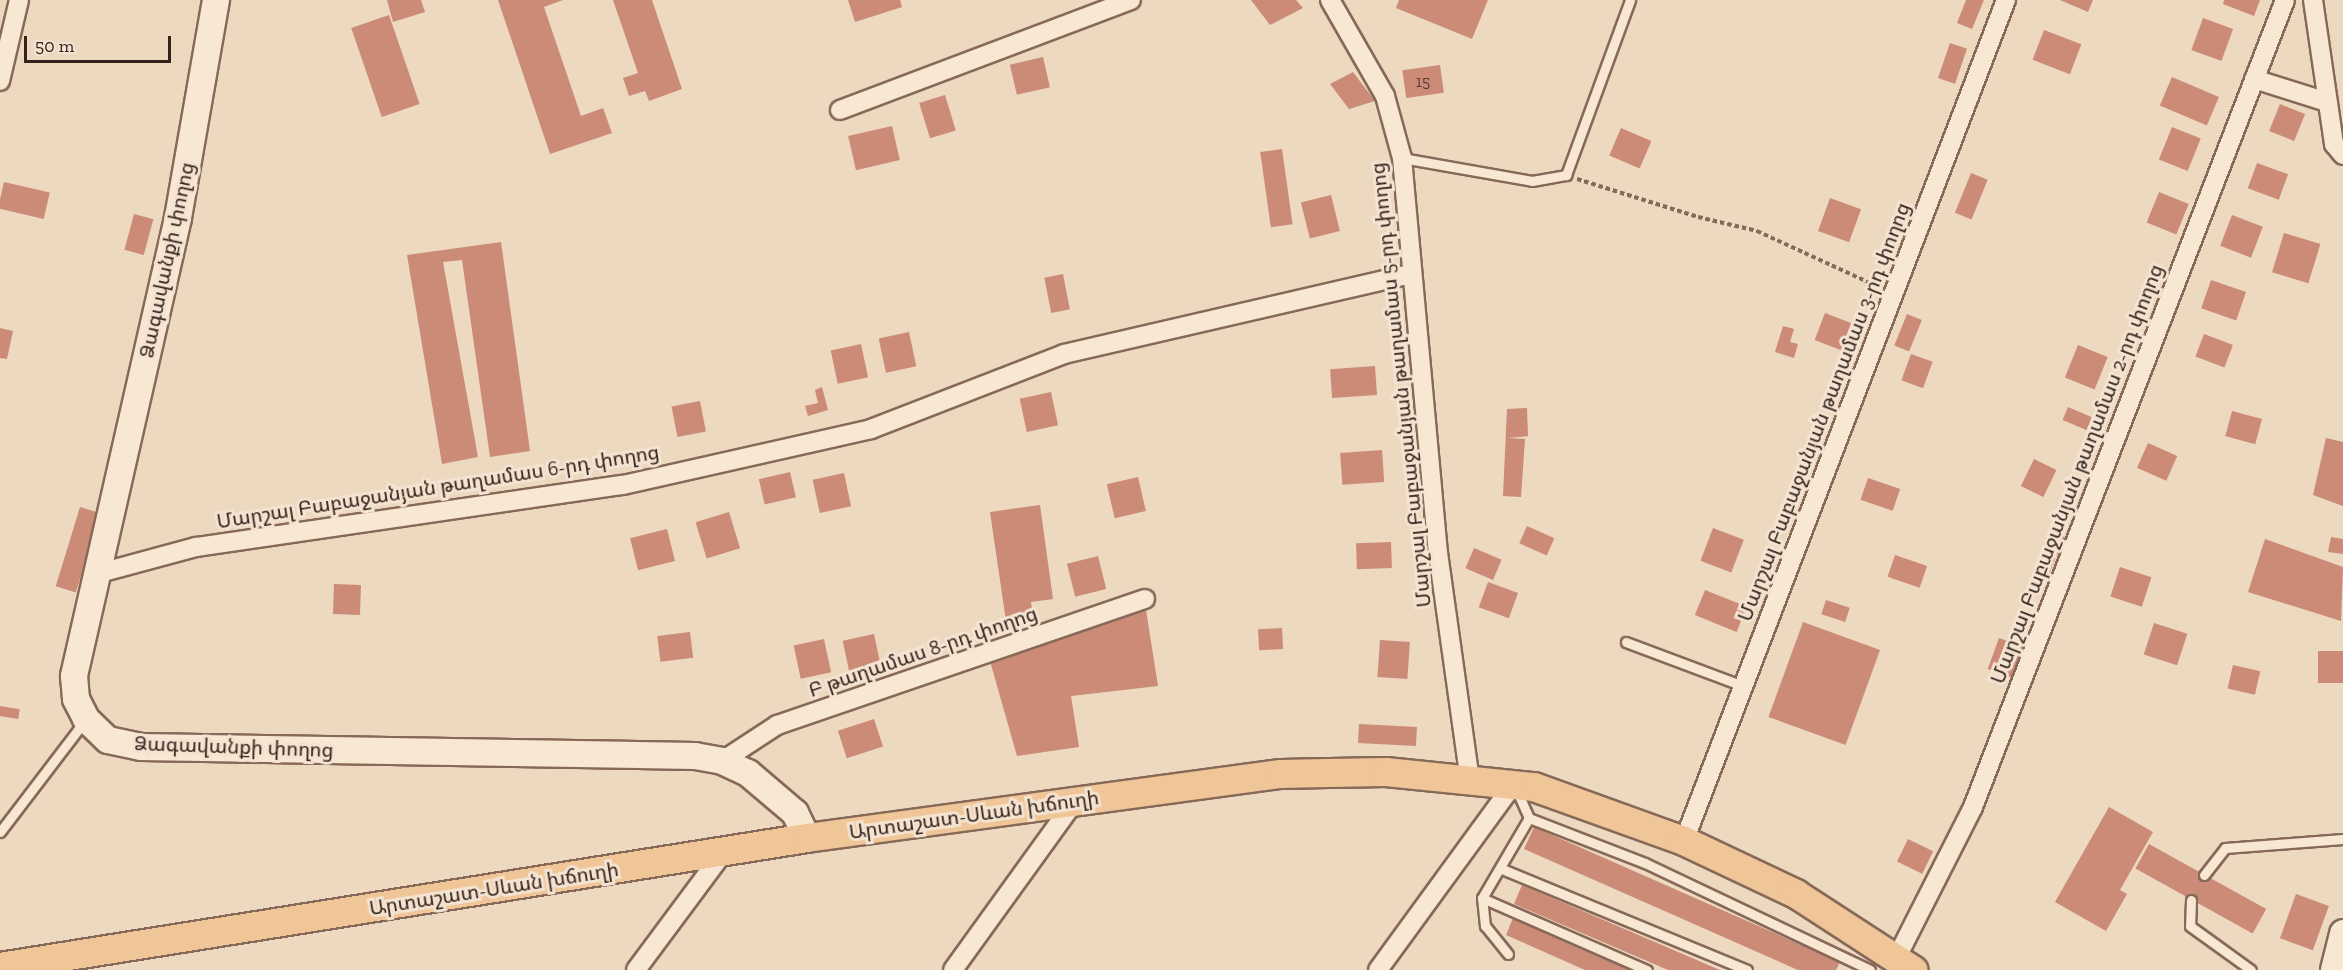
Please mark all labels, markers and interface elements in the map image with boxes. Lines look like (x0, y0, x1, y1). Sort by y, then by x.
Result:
scale bar (27, 24, 174, 62)
text: 50 m (35, 35, 74, 57)
house number: 15 (1416, 72, 1430, 92)
street label: Ձագավանքի փողոց (135, 160, 199, 360)
street label: Մարշալ Բաբաջանյան թաղամաս 5-րդ փողոց (1366, 161, 1436, 609)
street label: Մարշալ Բաբաջանյան թաղամաս 3-րդ փողոց (1733, 199, 1915, 625)
street label: Մարշալ Բաբաջանյան թաղամաս 2-րդ փողոց (1986, 261, 2168, 687)
street label: Մարշալ Բաբաջանյան թաղամաս 6-րդ փողոց (215, 440, 661, 534)
street label: Բ թաղամաս 8-րդ փողոց (805, 602, 1041, 702)
street label: Ձագավանքի փողոց (134, 732, 334, 762)
street label: Արտաշատ-Սևան խճուղի (847, 786, 1101, 844)
street label: Արտաշատ-Սևան խճուղի (368, 857, 620, 921)

